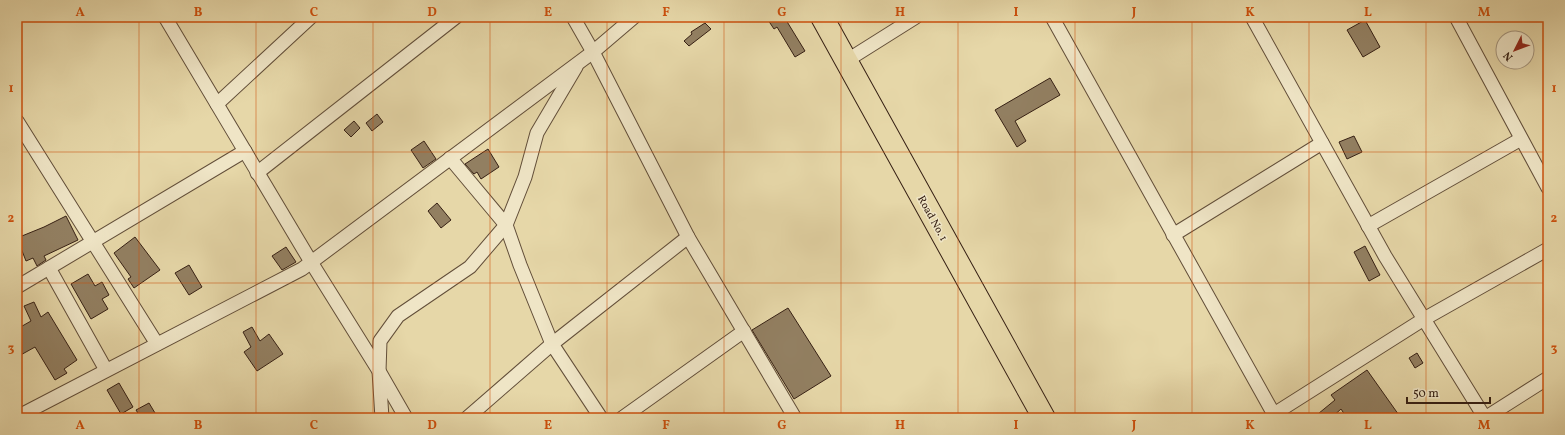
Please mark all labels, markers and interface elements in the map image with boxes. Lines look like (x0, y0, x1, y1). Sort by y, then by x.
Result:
text: A (75, 4, 85, 22)
text: B (194, 4, 203, 22)
text: C (310, 4, 318, 22)
text: D (427, 4, 437, 22)
text: E (544, 4, 552, 22)
text: F (662, 4, 670, 22)
text: G (777, 4, 787, 22)
text: H (895, 4, 905, 22)
text: I (1014, 4, 1019, 22)
text: J (1131, 4, 1137, 22)
text: K (1245, 4, 1255, 22)
text: L (1364, 4, 1372, 22)
text: M (1478, 4, 1491, 22)
north arrow (1495, 30, 1535, 70)
text: N (1500, 48, 1517, 64)
text: 1 (8, 80, 14, 98)
text: 1 (1551, 80, 1557, 98)
street label: Road No. 1 (913, 193, 950, 244)
text: 2 (8, 210, 15, 228)
text: 2 (1551, 210, 1558, 228)
text: 3 (8, 340, 15, 358)
text: 3 (1551, 340, 1558, 358)
scale bar (1407, 379, 1490, 405)
text: 50 m (1413, 386, 1439, 402)
text: A (75, 417, 85, 435)
text: B (194, 417, 203, 435)
text: C (310, 417, 318, 435)
text: D (427, 417, 437, 435)
text: E (544, 417, 552, 435)
text: F (662, 417, 670, 435)
text: G (777, 417, 787, 435)
text: H (895, 417, 905, 435)
text: I (1014, 417, 1019, 435)
text: J (1131, 417, 1137, 435)
text: K (1245, 417, 1255, 435)
text: L (1364, 417, 1372, 435)
text: M (1478, 417, 1491, 435)

